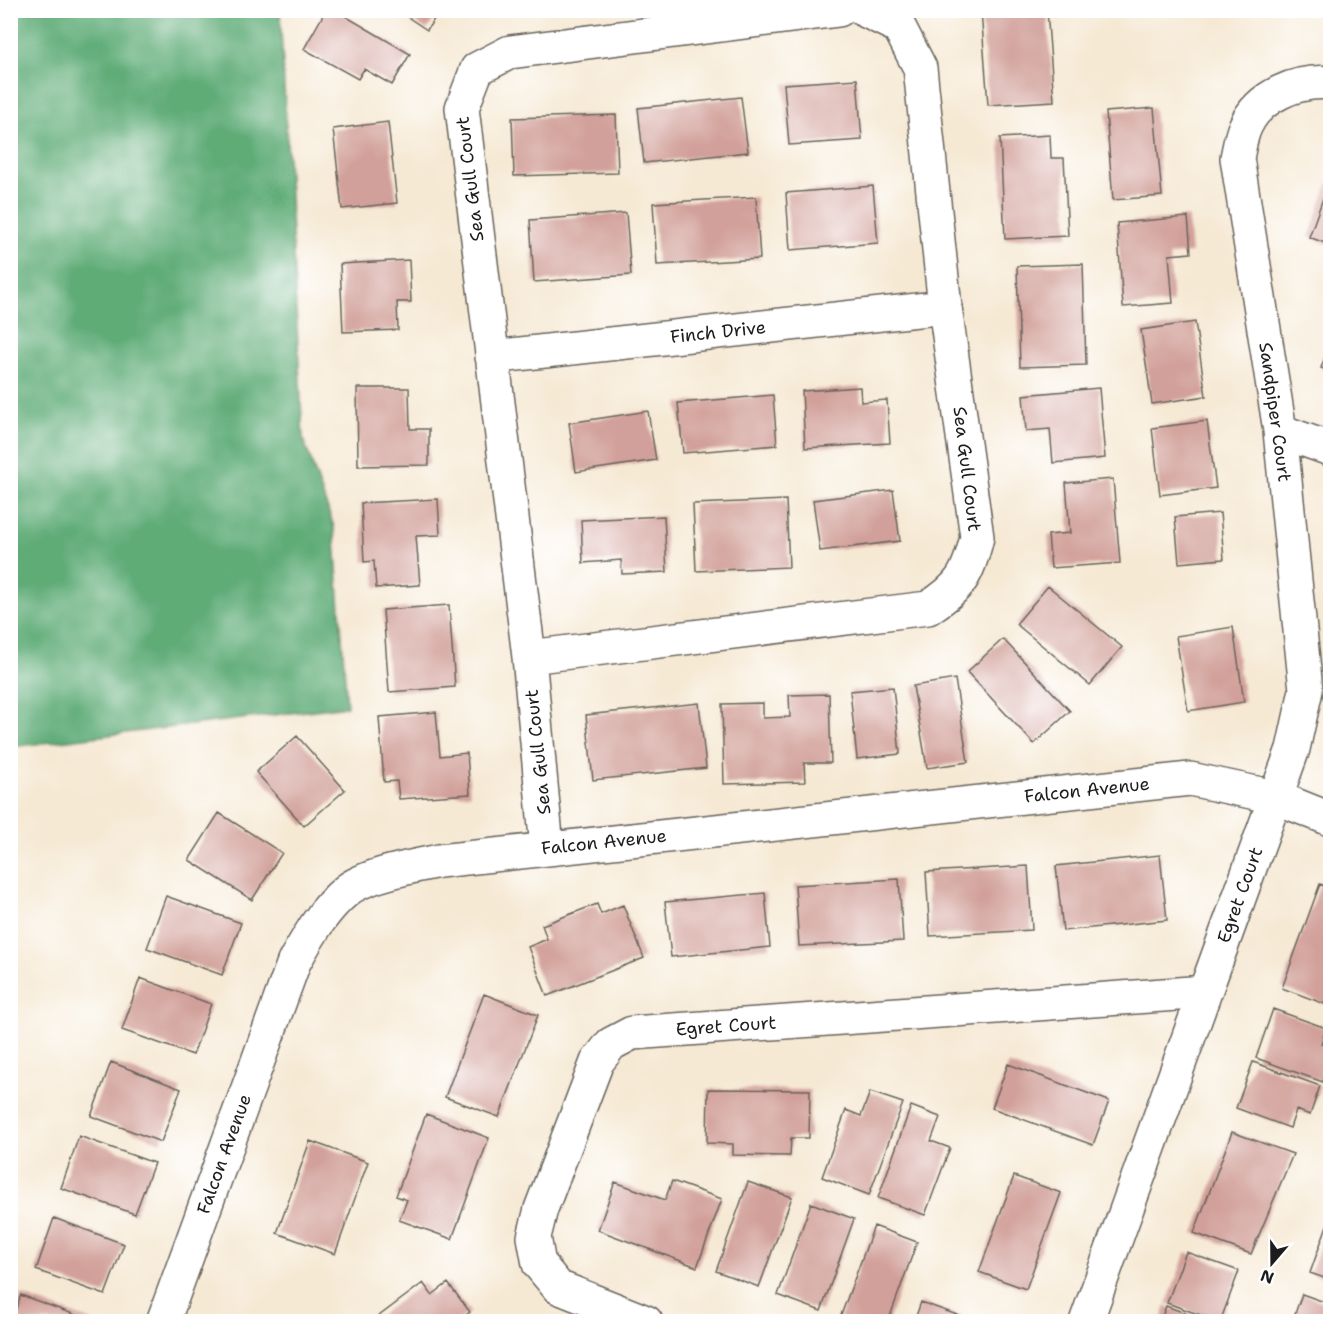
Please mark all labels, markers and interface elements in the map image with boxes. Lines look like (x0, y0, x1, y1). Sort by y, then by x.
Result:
street label: Sea Gull Court (450, 115, 490, 243)
street label: Finch Drive (669, 315, 767, 349)
street label: Sandpiper Court (1253, 341, 1297, 483)
street label: Sea Gull Court (947, 405, 987, 533)
street label: Sea Gull Court (519, 688, 557, 816)
street label: Falcon Avenue (1023, 771, 1151, 809)
street label: Falcon Avenue (540, 823, 668, 861)
street label: Egret Court (1212, 844, 1268, 946)
street label: Egret Court (675, 1011, 777, 1041)
street label: Falcon Avenue (191, 1091, 257, 1217)
north arrow (1242, 1233, 1302, 1293)
text: N (1257, 1265, 1277, 1289)

